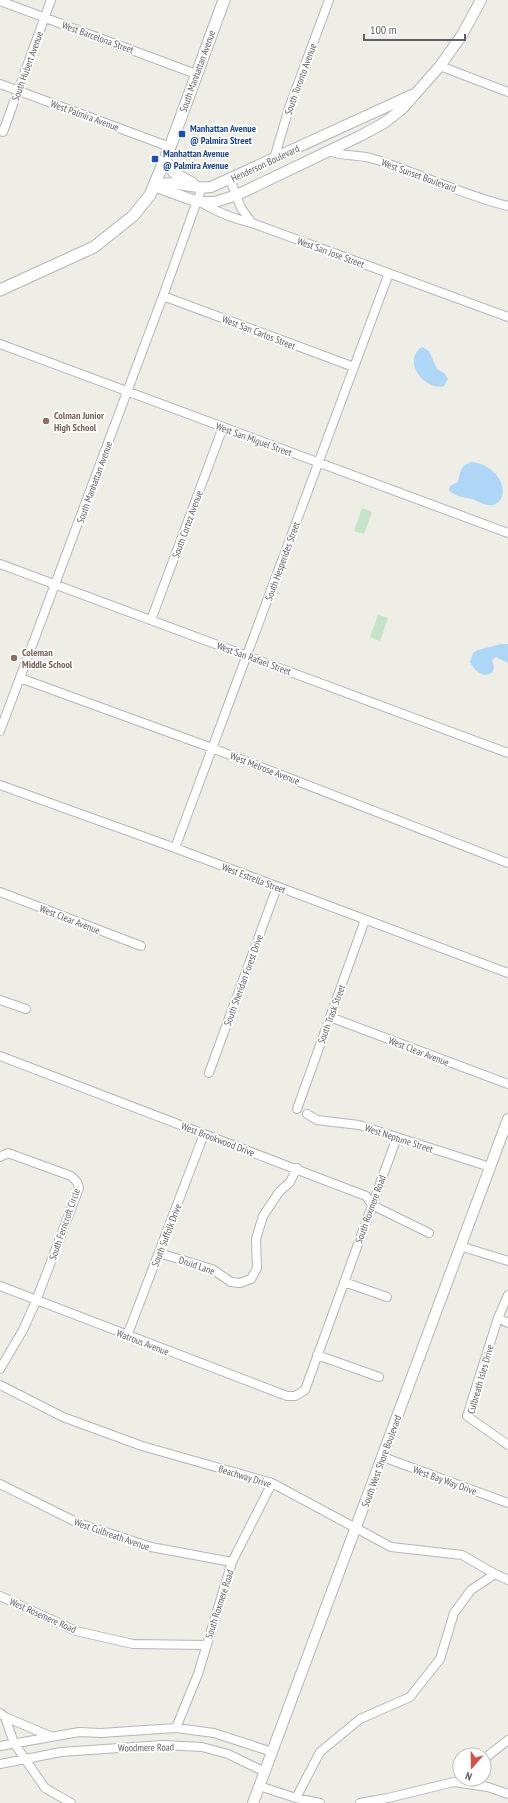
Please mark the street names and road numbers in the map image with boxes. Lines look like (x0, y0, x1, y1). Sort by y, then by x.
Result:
street label: West Barcelona Street (60, 18, 136, 57)
street label: South Manhattan Avenue (177, 28, 218, 114)
street label: South Hubert Avenue (9, 30, 46, 103)
street label: South Toronto Avenue (281, 42, 319, 117)
street label: West Palmira Avenue (49, 97, 121, 134)
street label: Henderson Boulevard (229, 142, 301, 185)
street label: West Sunset Boulevard (380, 156, 458, 195)
street label: West San Jose Street (295, 234, 366, 271)
street label: West San Carlos Street (220, 312, 298, 353)
street label: West San Miguel Street (214, 420, 294, 459)
street label: South Manhattan Avenue (74, 439, 115, 525)
street label: South Cortez Avenue (169, 489, 206, 560)
street label: South Hesperides Street (262, 520, 303, 602)
street label: West San Rafael Street (215, 639, 293, 678)
street label: West Melrose Avenue (228, 749, 301, 788)
street label: West Estrella Street (220, 860, 288, 897)
street label: West Clear Avenue (38, 902, 102, 937)
street label: South Sheridan Forest Drive (221, 933, 266, 1028)
street label: South Trask Street (315, 983, 348, 1046)
street label: West Clear Avenue (387, 1034, 451, 1069)
street label: West Brookwood Drive (179, 1119, 256, 1159)
street label: West Neptune Street (363, 1121, 435, 1156)
street label: South Roxmere Road (352, 1173, 389, 1245)
street label: South Ferncroft Circle (46, 1187, 83, 1262)
street label: South Suffolk Drive (148, 1202, 184, 1269)
street label: Druid Lane (177, 1253, 217, 1278)
street label: Watrous Avenue (115, 1327, 171, 1358)
street label: Culbreath Isles Drive (464, 1343, 497, 1415)
street label: South West Shore Boulevard (359, 1413, 404, 1509)
street label: Beachway Drive (217, 1462, 273, 1491)
street label: West Bay Way Drive (411, 1463, 479, 1498)
street label: West Culbreath Avenue (72, 1515, 151, 1554)
street label: South Roxmere Road (202, 1568, 237, 1640)
street label: West Rosemere Road (7, 1595, 78, 1636)
street label: Woodmere Road (118, 1741, 174, 1754)

